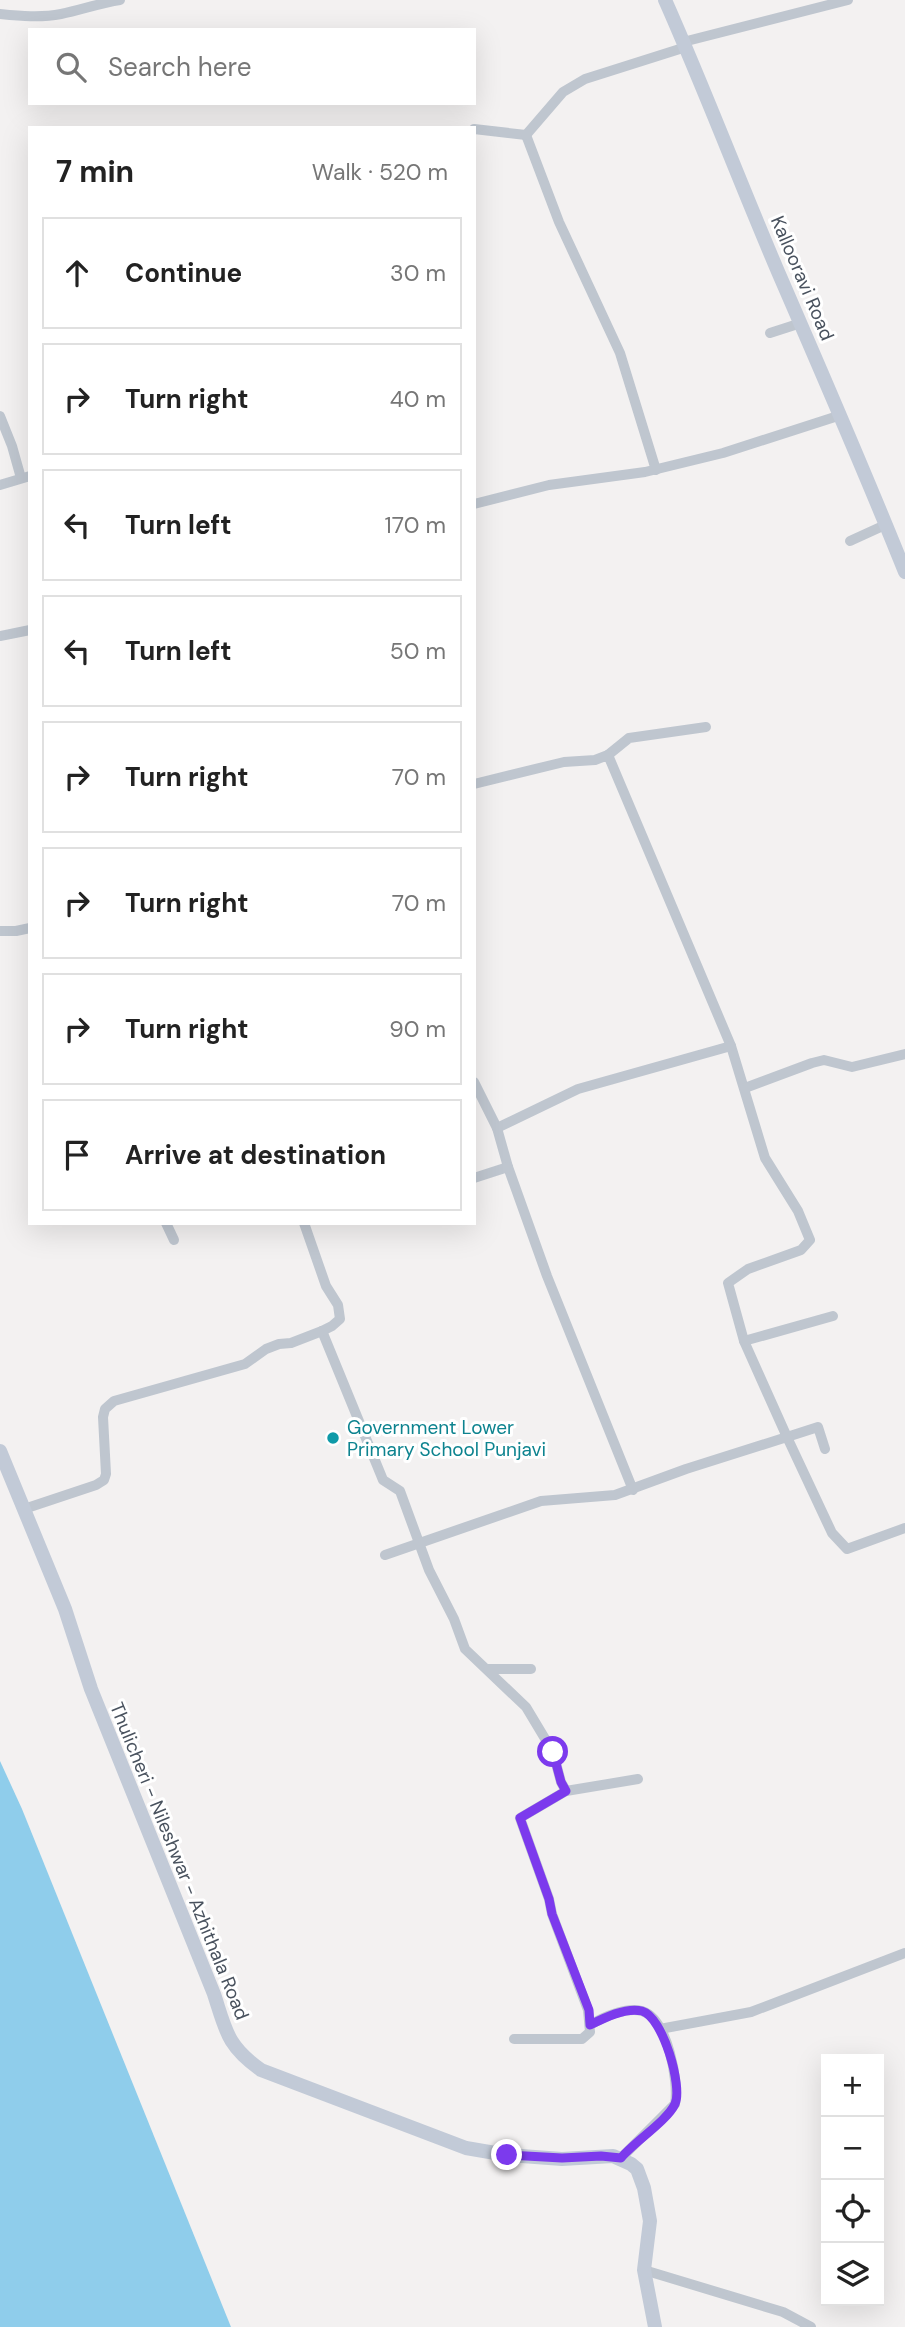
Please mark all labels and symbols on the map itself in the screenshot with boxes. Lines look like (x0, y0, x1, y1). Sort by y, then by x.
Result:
street label: Kallooravi Road (765, 212, 840, 344)
place label: Government Lower Primary School Punjavi (347, 1415, 546, 1462)
marker: Government Lower Primary School Punjavi (325, 1430, 341, 1446)
street label: Thulicheri - Nileshwar - Azhithala Road (104, 1699, 255, 2024)
route start (537, 1736, 568, 1767)
route end (491, 2139, 522, 2170)

